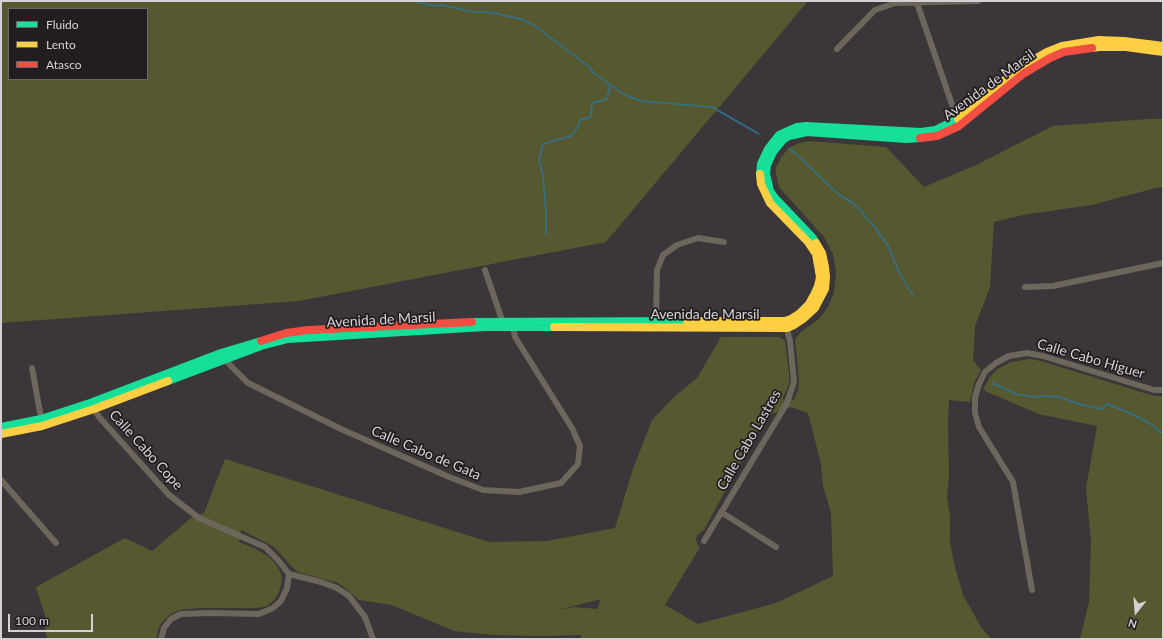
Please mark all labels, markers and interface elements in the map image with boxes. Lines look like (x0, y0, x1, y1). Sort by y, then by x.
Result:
legend (8, 8, 148, 80)
text: Fluido (46, 17, 79, 32)
text: Lento (46, 37, 76, 52)
street label: Avenida de Marsil (940, 46, 1038, 124)
text: Atasco (46, 57, 82, 72)
street label: Avenida de Marsil (650, 306, 760, 322)
street label: Avenida de Marsil (326, 309, 436, 331)
street label: Calle Cabo Higuer (1035, 336, 1147, 382)
street label: Calle Cabo Lastres (713, 387, 785, 493)
street label: Calle Cabo Cope (106, 406, 186, 494)
street label: Calle Cabo de Gata (369, 422, 483, 484)
north arrow (1116, 592, 1156, 632)
scale bar (10, 606, 95, 632)
text: 100 m (15, 613, 49, 628)
text: N (1126, 616, 1138, 631)

